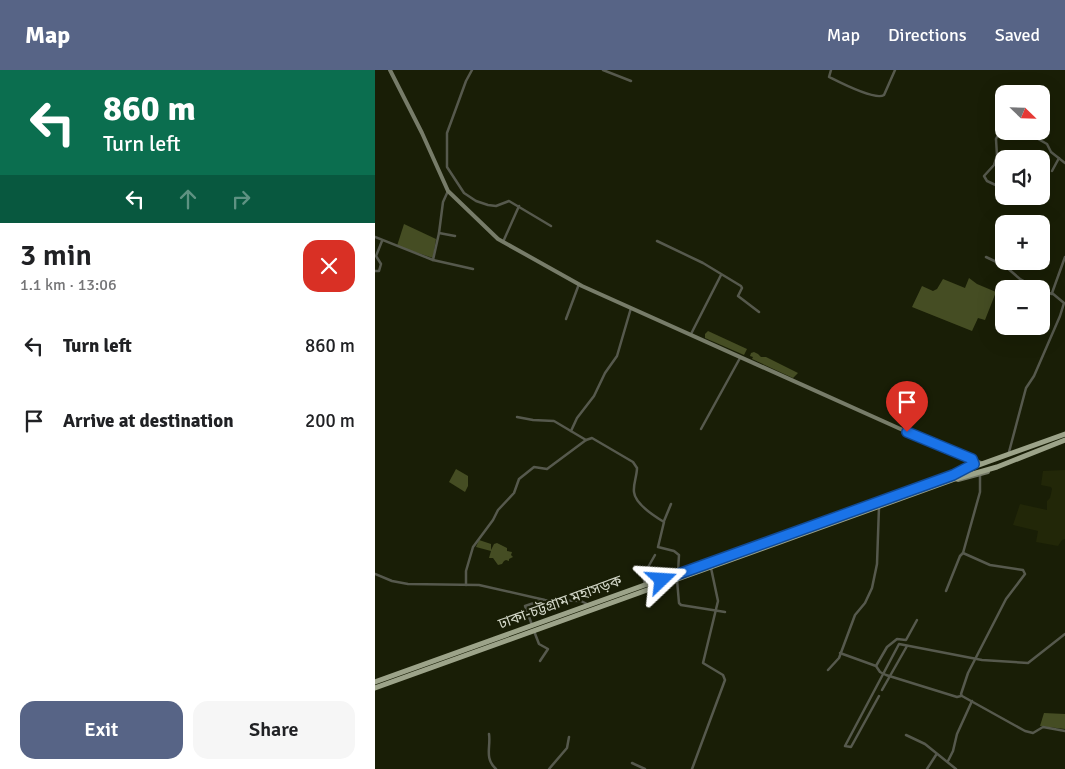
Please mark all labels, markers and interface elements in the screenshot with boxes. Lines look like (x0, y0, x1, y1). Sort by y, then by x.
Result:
text: Map (25, 20, 70, 50)
text: Map (827, 24, 860, 46)
text: Directions (888, 24, 967, 46)
text: Saved (995, 24, 1040, 46)
north arrow (995, 85, 1050, 140)
map controls (995, 85, 1050, 335)
text: 860 m (103, 87, 196, 130)
icon: left (20, 90, 85, 155)
text: Turn left (103, 130, 181, 157)
button: sound (995, 150, 1050, 205)
icon: left (121, 185, 149, 213)
icon: ahead (174, 185, 202, 213)
icon: right (227, 185, 255, 213)
button: + (995, 215, 1050, 270)
text: 3 min (20, 237, 92, 274)
button: close (303, 240, 355, 292)
text: 1.1 km · 13:06 (20, 275, 117, 295)
button: − (995, 280, 1050, 335)
icon: left (20, 332, 48, 360)
text: Turn left (63, 334, 132, 358)
text: 860 m (305, 334, 355, 358)
pin (886, 381, 928, 432)
icon: arrive (893, 388, 921, 416)
icon: arrive (20, 407, 48, 435)
text: Arrive at destination (63, 409, 234, 433)
text: 200 m (305, 409, 355, 433)
position arrow (635, 553, 687, 605)
street label: ঢাকা-চট্টগ্রাম মহাসড়ক (495, 571, 625, 633)
button: Exit (20, 701, 183, 759)
button: Share (193, 701, 355, 759)

